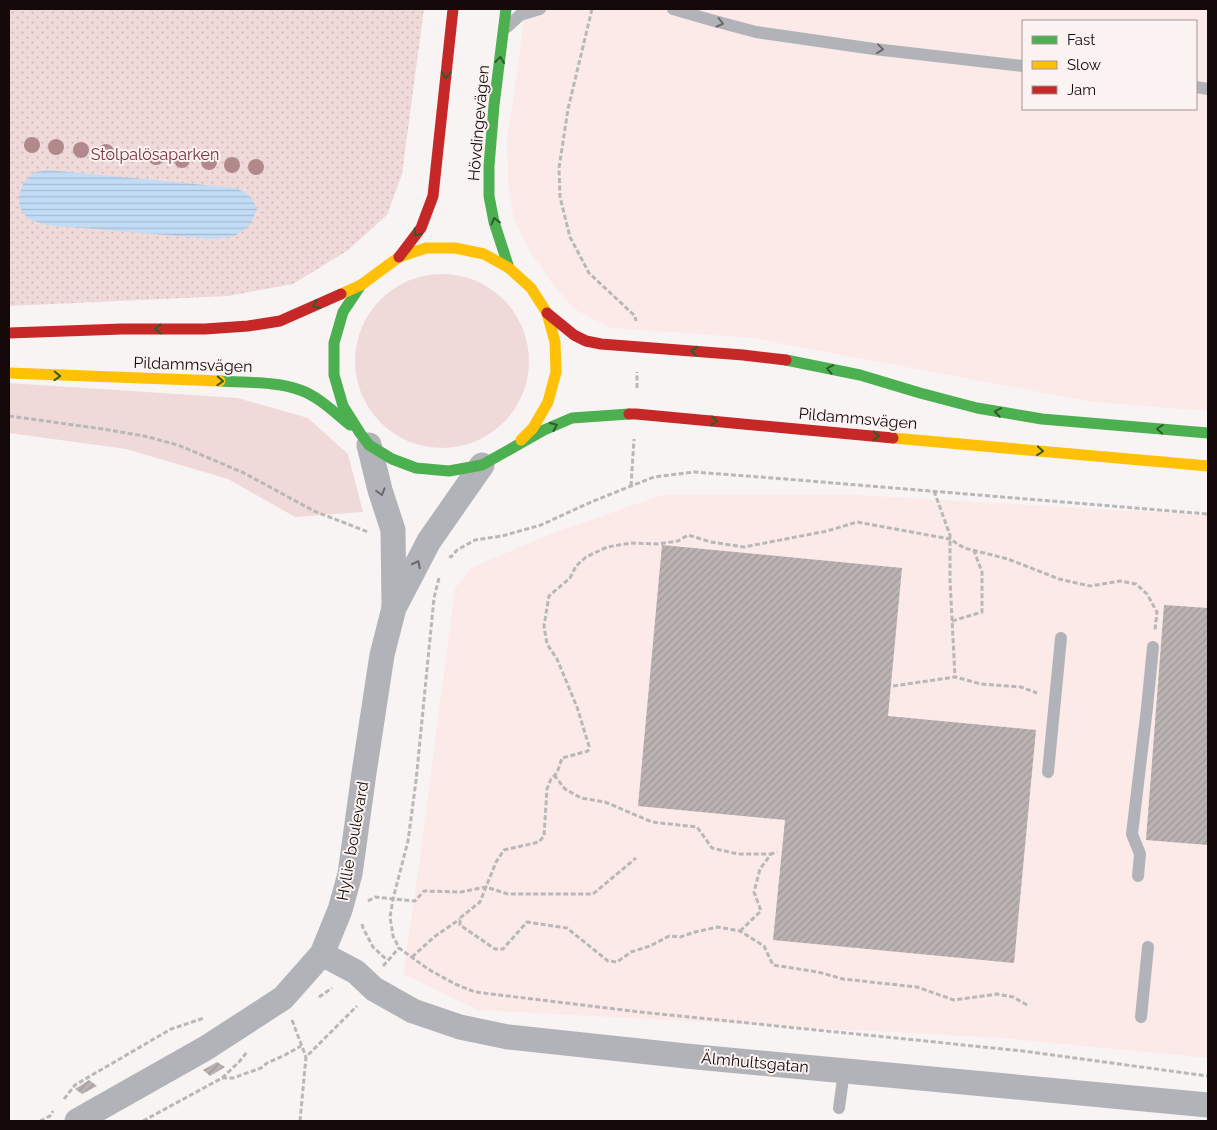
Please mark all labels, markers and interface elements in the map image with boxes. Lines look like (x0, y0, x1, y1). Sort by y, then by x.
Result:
one-way arrow (715, 17, 723, 27)
legend (1022, 20, 1197, 110)
text: Fast (1067, 31, 1095, 49)
one-way arrow (876, 43, 884, 54)
one-way arrow (494, 55, 505, 63)
text: Slow (1067, 56, 1101, 74)
street label: Hövdingevägen (464, 64, 493, 182)
one-way arrow (441, 71, 452, 79)
text: Jam (1067, 81, 1096, 99)
park label: Stolpalösaparken (91, 145, 219, 164)
one-way arrow (490, 217, 501, 225)
one-way arrow (414, 227, 423, 237)
one-way arrow (312, 298, 321, 309)
one-way arrow (154, 324, 162, 334)
one-way arrow (690, 346, 698, 357)
street label: Pildammsvägen (133, 353, 253, 376)
one-way arrow (826, 364, 835, 375)
one-way arrow (54, 370, 62, 381)
one-way arrow (216, 376, 224, 387)
street label: Pildammsvägen (798, 404, 918, 433)
one-way arrow (994, 407, 1002, 418)
one-way arrow (711, 415, 719, 426)
one-way arrow (549, 422, 558, 432)
one-way arrow (1155, 424, 1163, 435)
one-way arrow (872, 430, 880, 441)
one-way arrow (1036, 445, 1044, 456)
one-way arrow (375, 487, 385, 495)
one-way arrow (411, 561, 421, 570)
street label: Hyllie boulevard (333, 780, 372, 902)
street label: Älmhultsgatan (700, 1047, 810, 1077)

